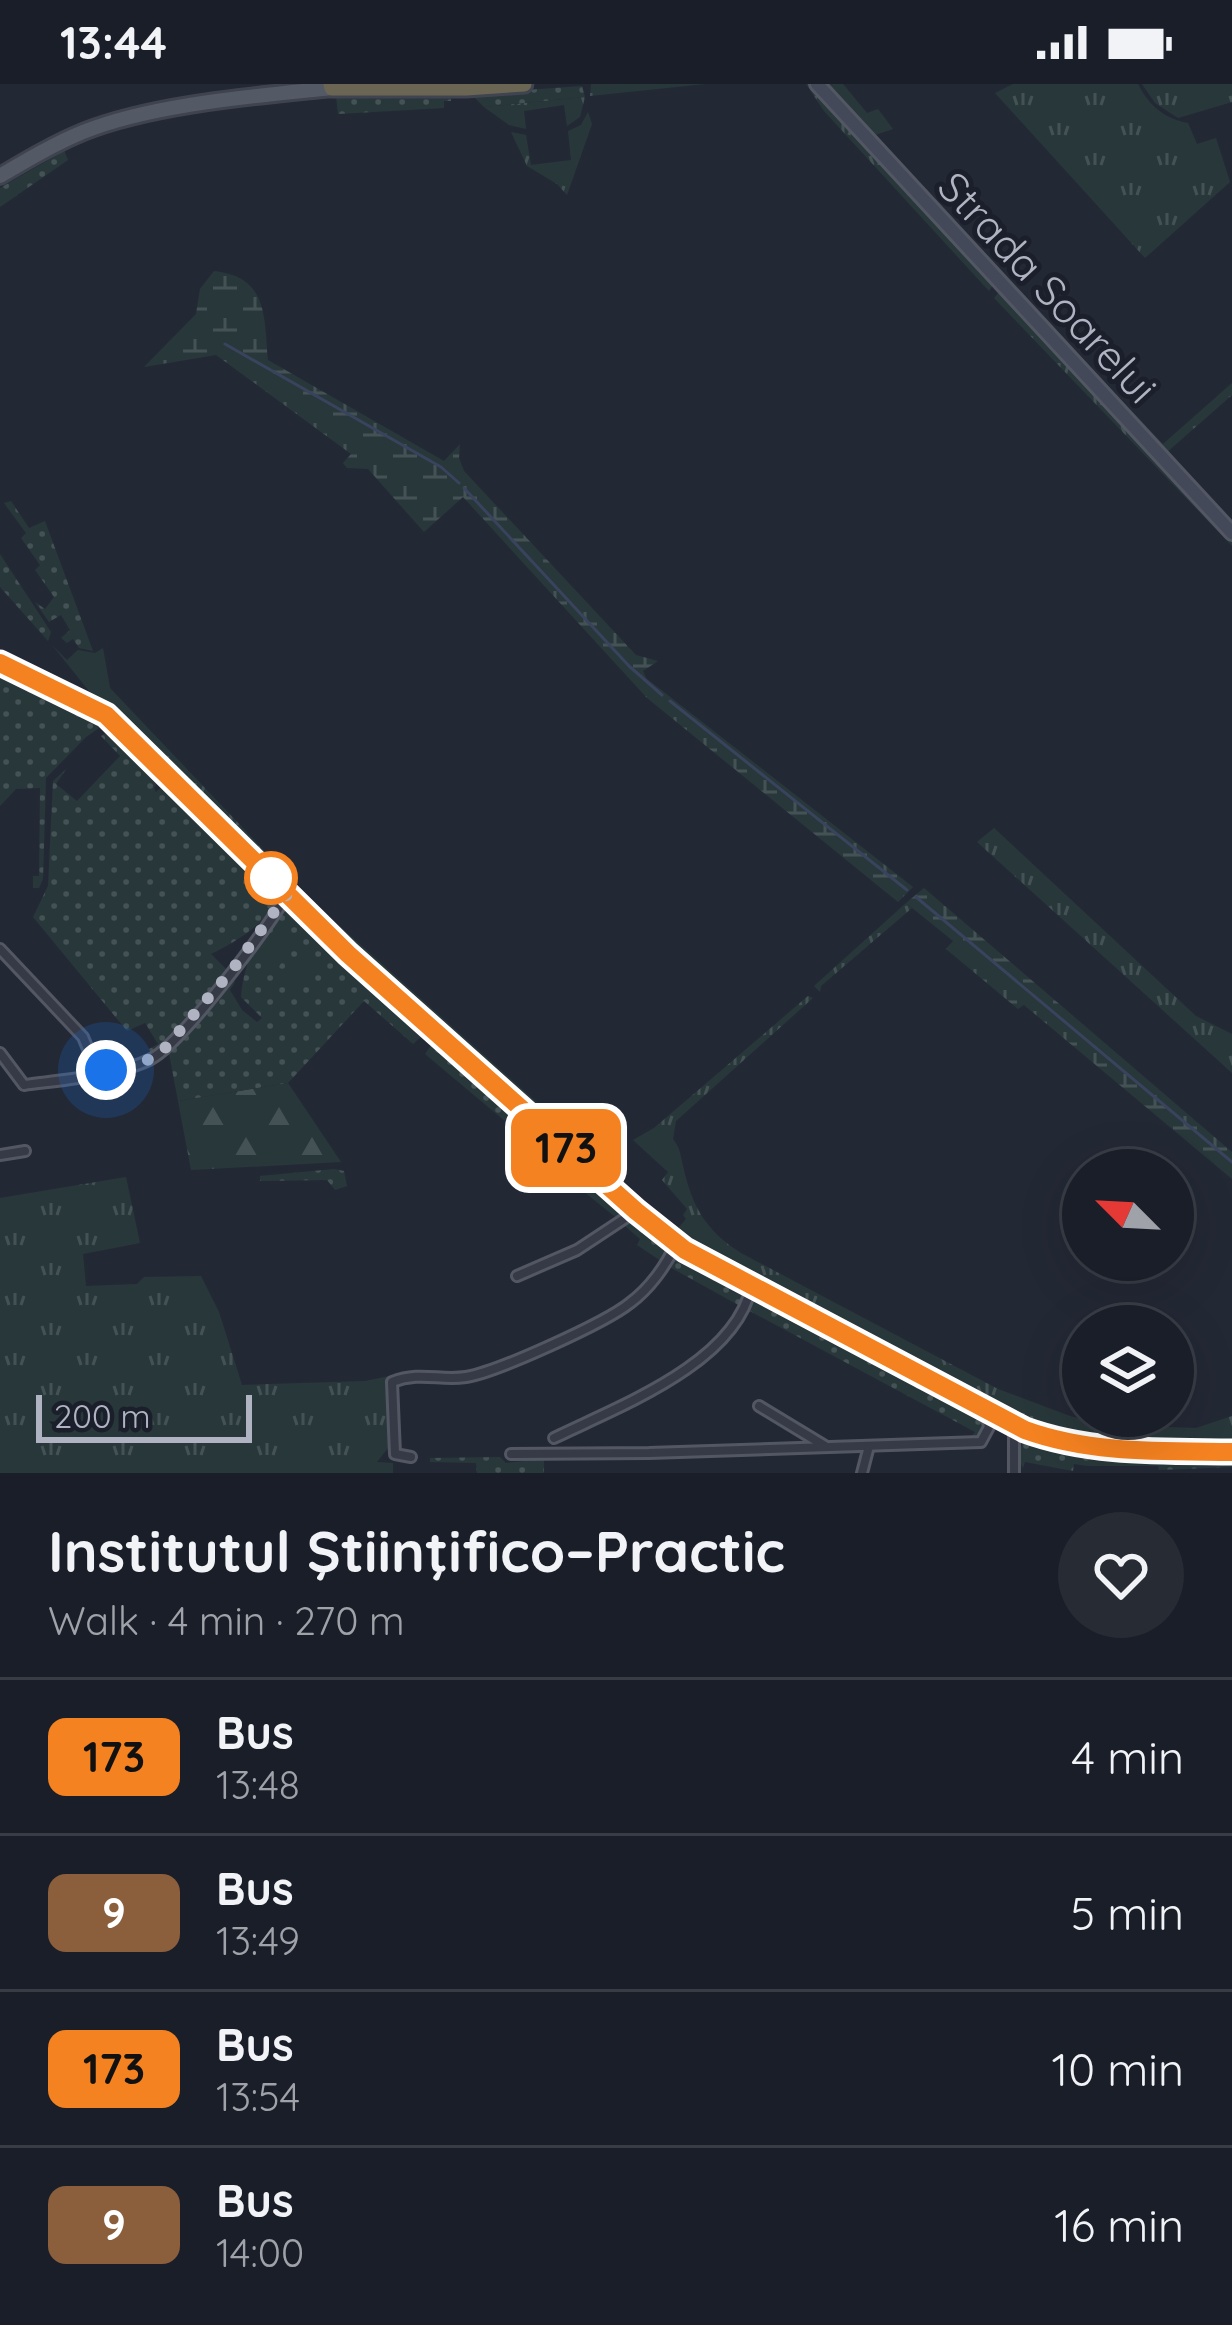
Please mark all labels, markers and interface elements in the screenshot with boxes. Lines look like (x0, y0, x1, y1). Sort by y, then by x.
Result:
text: 13:44 (60, 14, 167, 70)
street label: Strada Soarelui (927, 160, 1169, 414)
unlabelled marker (246, 853, 296, 903)
your location (76, 1040, 136, 1100)
line badge: 173 (497, 1109, 635, 1187)
text: 173 (535, 1121, 597, 1174)
north arrow (1062, 1149, 1194, 1281)
map controls (1062, 1149, 1194, 1437)
button: layers (1062, 1305, 1194, 1437)
scale bar (36, 1389, 252, 1442)
text: 200 m (54, 1395, 151, 1436)
button: heart (1058, 1512, 1184, 1638)
text: Institutul Ştiinţifico–Practic (48, 1515, 785, 1586)
text: Walk · 4 min · 270 m (48, 1596, 405, 1645)
text: Bus (216, 1704, 294, 1760)
text: 4 min (1071, 1729, 1184, 1785)
text: 173 (83, 1730, 145, 1783)
text: 13:48 (216, 1760, 300, 1809)
text: Bus (216, 1860, 294, 1916)
text: 5 min (1071, 1885, 1184, 1941)
text: 9 (102, 1886, 126, 1939)
text: 13:49 (216, 1916, 300, 1965)
text: Bus (216, 2016, 294, 2072)
text: 10 min (1052, 2041, 1184, 2097)
text: 173 (83, 2042, 145, 2095)
text: 13:54 (216, 2072, 300, 2121)
text: Bus (216, 2172, 294, 2228)
text: 16 min (1054, 2197, 1184, 2253)
text: 9 (102, 2198, 126, 2251)
text: 14:00 (216, 2228, 304, 2277)

